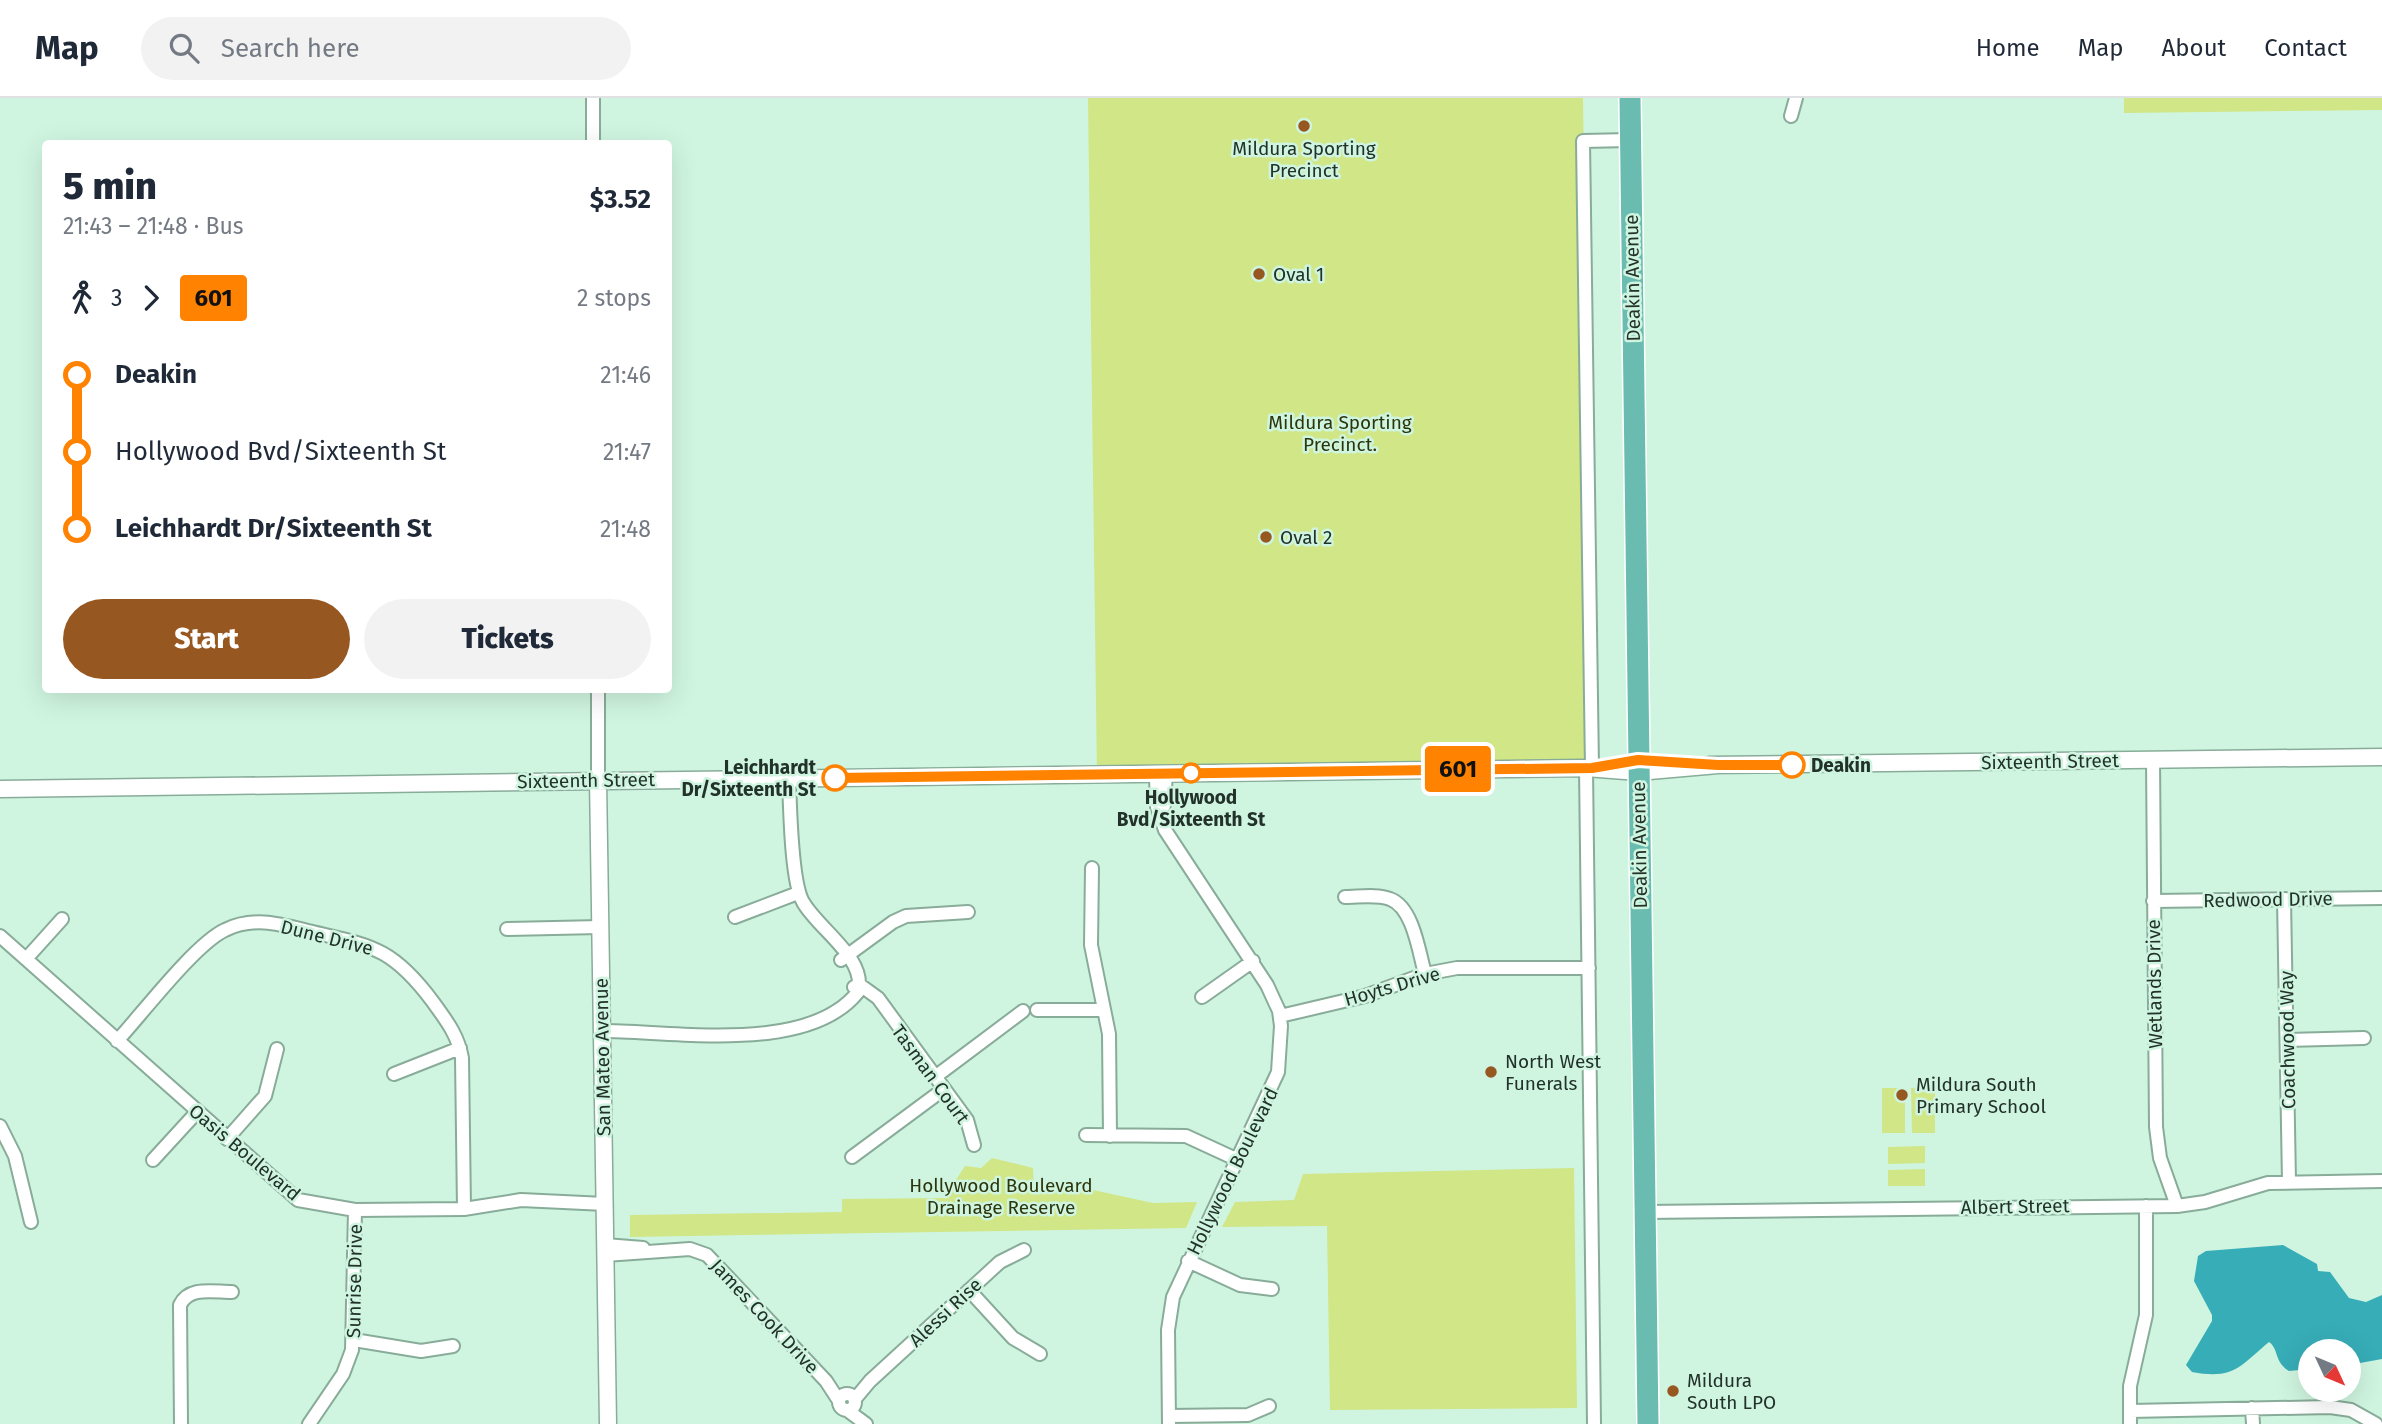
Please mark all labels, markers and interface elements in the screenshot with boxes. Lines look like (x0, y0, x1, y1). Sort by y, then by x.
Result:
search box (141, 17, 631, 80)
text: Map (35, 28, 99, 68)
icon: search (165, 29, 203, 67)
text: Search here (221, 33, 360, 64)
text: Home (1976, 34, 2040, 62)
text: Map (2078, 34, 2124, 62)
text: About (2162, 34, 2226, 62)
text: Contact (2264, 34, 2347, 62)
marker: Mildura Sporting Precinct (1296, 118, 1312, 134)
place label: Mildura Sporting Precinct (1232, 137, 1376, 182)
text: 5 min (63, 163, 157, 209)
text: $3.52 (590, 184, 651, 215)
text: 21:43 – 21:48 · Bus (63, 212, 244, 240)
street label: Deakin Avenue (1620, 214, 1645, 342)
place label: Oval 1 (1273, 263, 1324, 286)
marker: Oval 1 (1251, 266, 1267, 282)
icon: walk (63, 279, 101, 317)
icon: forward (132, 279, 170, 317)
text: 3 (111, 284, 122, 312)
text: 601 (194, 284, 233, 312)
text: 2 stops (577, 284, 651, 312)
text: Deakin (115, 359, 197, 390)
text: 21:46 (600, 361, 651, 389)
park label: Mildura Sporting Precinct. (1268, 411, 1412, 456)
text: Hollywood Bvd/Sixteenth St (115, 436, 446, 467)
text: 21:47 (603, 438, 651, 466)
text: Leichhardt Dr/Sixteenth St (115, 513, 432, 544)
text: 21:48 (600, 515, 651, 543)
place label: Oval 2 (1280, 526, 1332, 549)
marker: Oval 2 (1258, 529, 1274, 545)
button: Start (63, 599, 350, 679)
button: Tickets (364, 599, 651, 679)
line badge: 601 (1418, 746, 1498, 792)
street label: Sixteenth Street (1981, 749, 2119, 774)
marker: Deakin (1779, 752, 1805, 778)
place label: Deakin (1811, 754, 1871, 777)
text: 601 (1439, 755, 1477, 783)
place label: Leichhardt Dr/Sixteenth St (681, 756, 817, 801)
marker: Hollywood Bvd/Sixteenth St (1181, 763, 1201, 783)
marker: Leichhardt Dr/Sixteenth St (822, 765, 848, 791)
street label: Sixteenth Street (517, 768, 655, 793)
street label: Deakin Avenue (1627, 781, 1652, 909)
place label: Hollywood Bvd/Sixteenth St (1117, 786, 1266, 831)
street label: Redwood Drive (2203, 887, 2333, 912)
street label: Dune Drive (278, 915, 375, 960)
street label: Wetlands Drive (2142, 919, 2167, 1049)
street label: Hoyts Drive (1342, 962, 1443, 1011)
street label: Coachwood Way (2275, 970, 2300, 1109)
street label: San Mateo Avenue (590, 978, 615, 1136)
street label: Tasman Court (887, 1020, 974, 1129)
place label: North West Funerals (1505, 1050, 1601, 1095)
marker: North West Funerals (1483, 1064, 1499, 1080)
place label: Mildura South Primary School (1916, 1073, 2046, 1118)
street label: Hollywood Boulevard (1182, 1084, 1283, 1259)
marker: Mildura South Primary School (1894, 1087, 1910, 1103)
street label: Oasis Boulevard (184, 1099, 305, 1206)
park label: Hollywood Boulevard Drainage Reserve (909, 1174, 1093, 1219)
street label: Albert Street (1960, 1194, 2070, 1219)
street label: Sunrise Drive (342, 1224, 367, 1338)
street label: James Cook Drive (706, 1254, 824, 1378)
street label: Alessi Rise (904, 1273, 986, 1352)
north arrow (2298, 1339, 2361, 1402)
map controls (2298, 1339, 2361, 1402)
place label: Mildura South LPO (1687, 1369, 1776, 1414)
marker: Mildura South LPO (1665, 1383, 1681, 1399)

